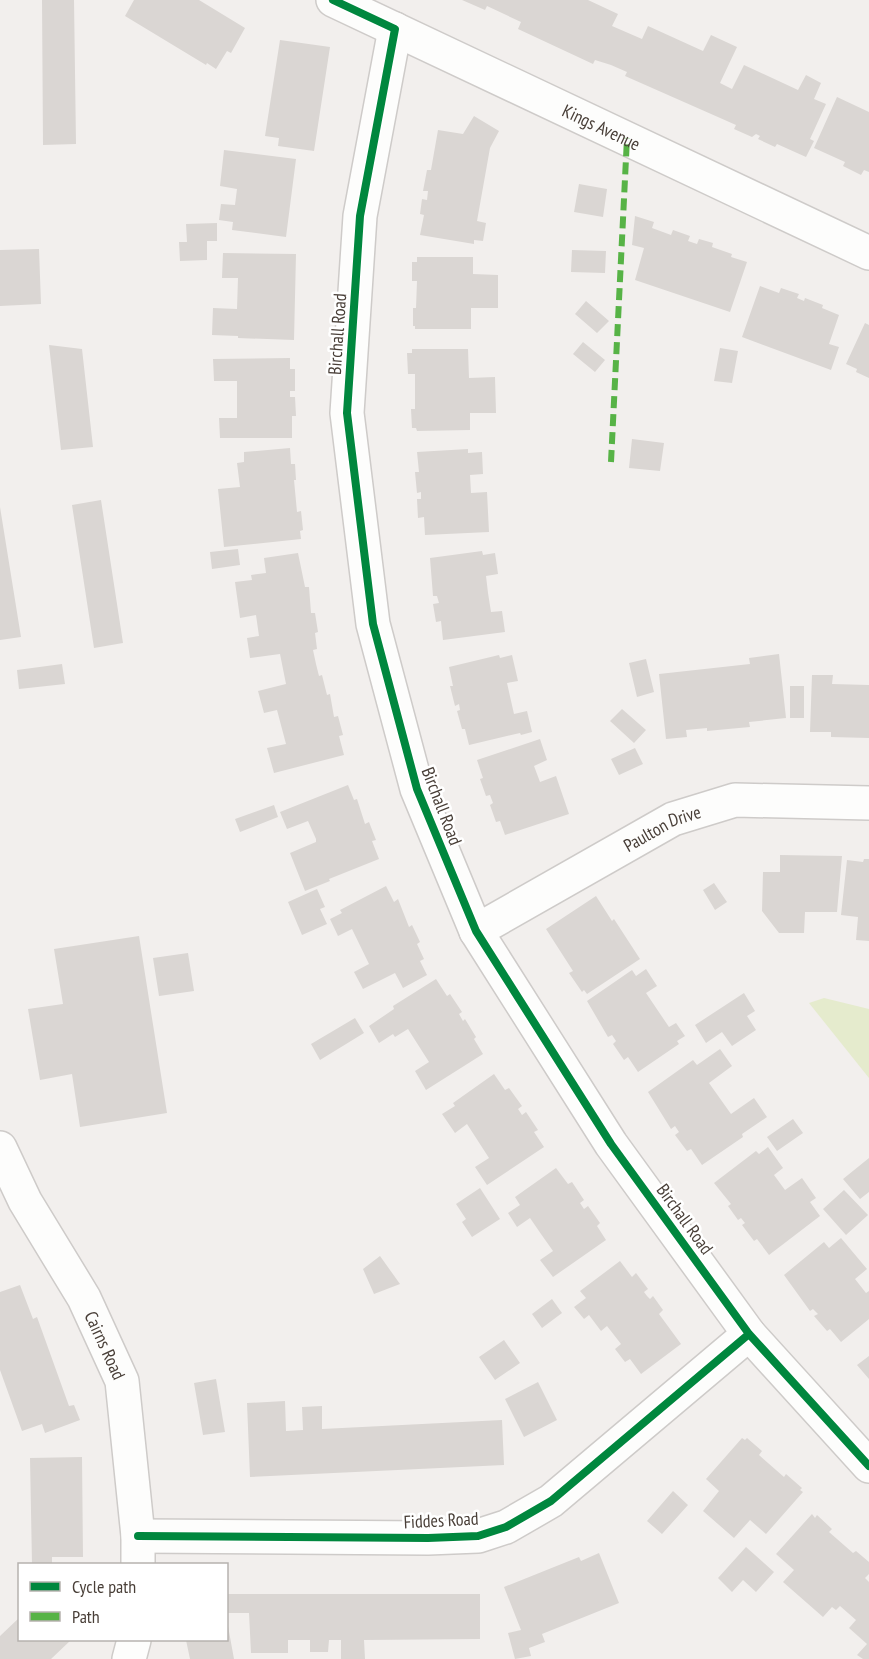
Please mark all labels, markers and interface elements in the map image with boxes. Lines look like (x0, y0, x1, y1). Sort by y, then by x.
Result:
street label: Kings Avenue (559, 99, 644, 155)
street label: Birchall Road (323, 292, 351, 376)
street label: Birchall Road (417, 764, 467, 848)
street label: Paulton Drive (619, 800, 703, 856)
street label: Birchall Road (652, 1179, 718, 1259)
street label: Cairns Road (80, 1307, 131, 1383)
street label: Fiddes Road (403, 1507, 479, 1533)
legend (18, 1563, 228, 1641)
text: Cycle path (72, 1575, 136, 1598)
text: Path (72, 1605, 100, 1628)

